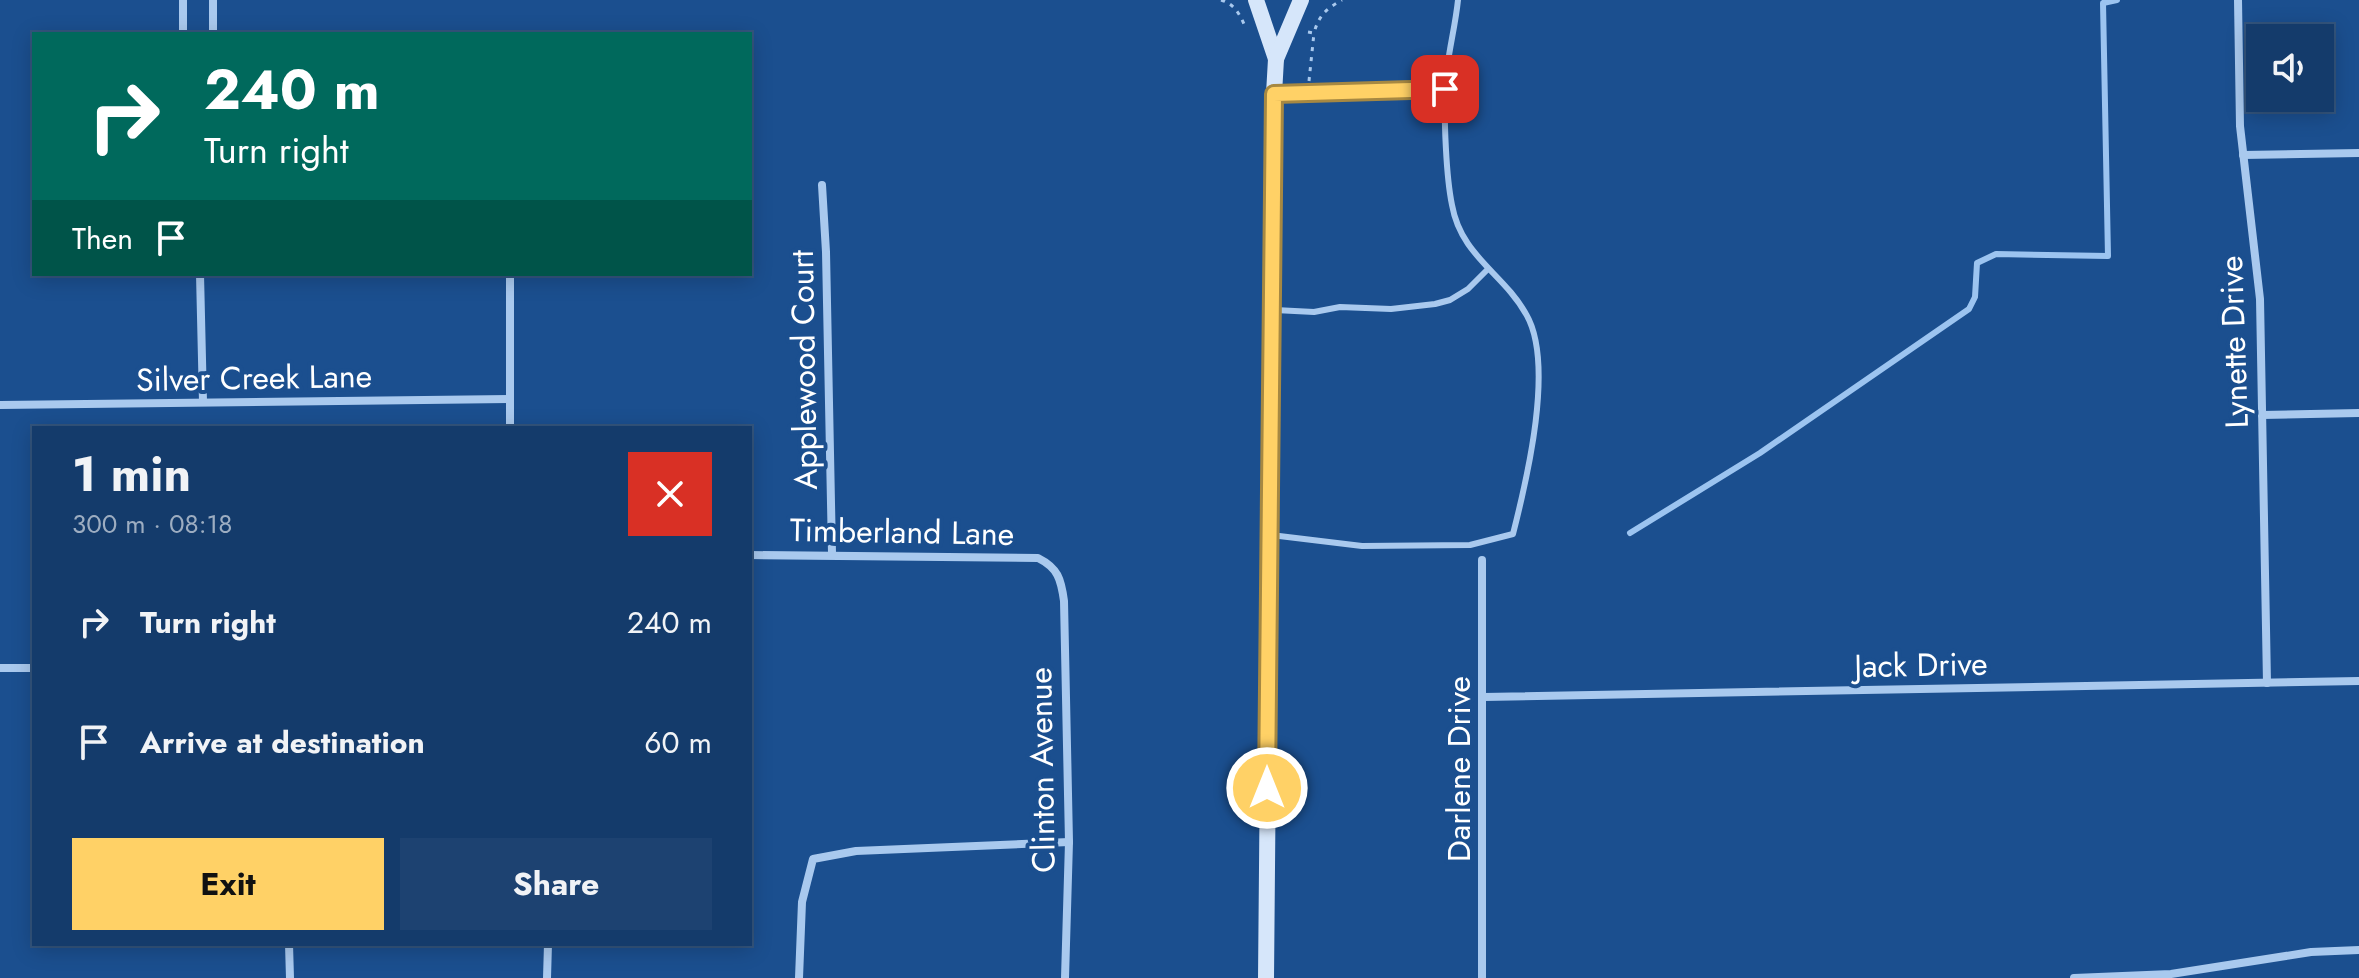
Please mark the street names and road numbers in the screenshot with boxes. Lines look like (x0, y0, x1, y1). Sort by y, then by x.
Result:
street label: Applewood Court (779, 249, 829, 490)
street label: Lynette Drive (2208, 255, 2260, 429)
street label: Silver Creek Lane (136, 353, 372, 403)
street label: Timberland Lane (789, 507, 1015, 557)
street label: Jack Drive (1850, 641, 1988, 689)
street label: Clinton Avenue (1017, 667, 1067, 873)
street label: Darlene Drive (1436, 676, 1482, 862)

